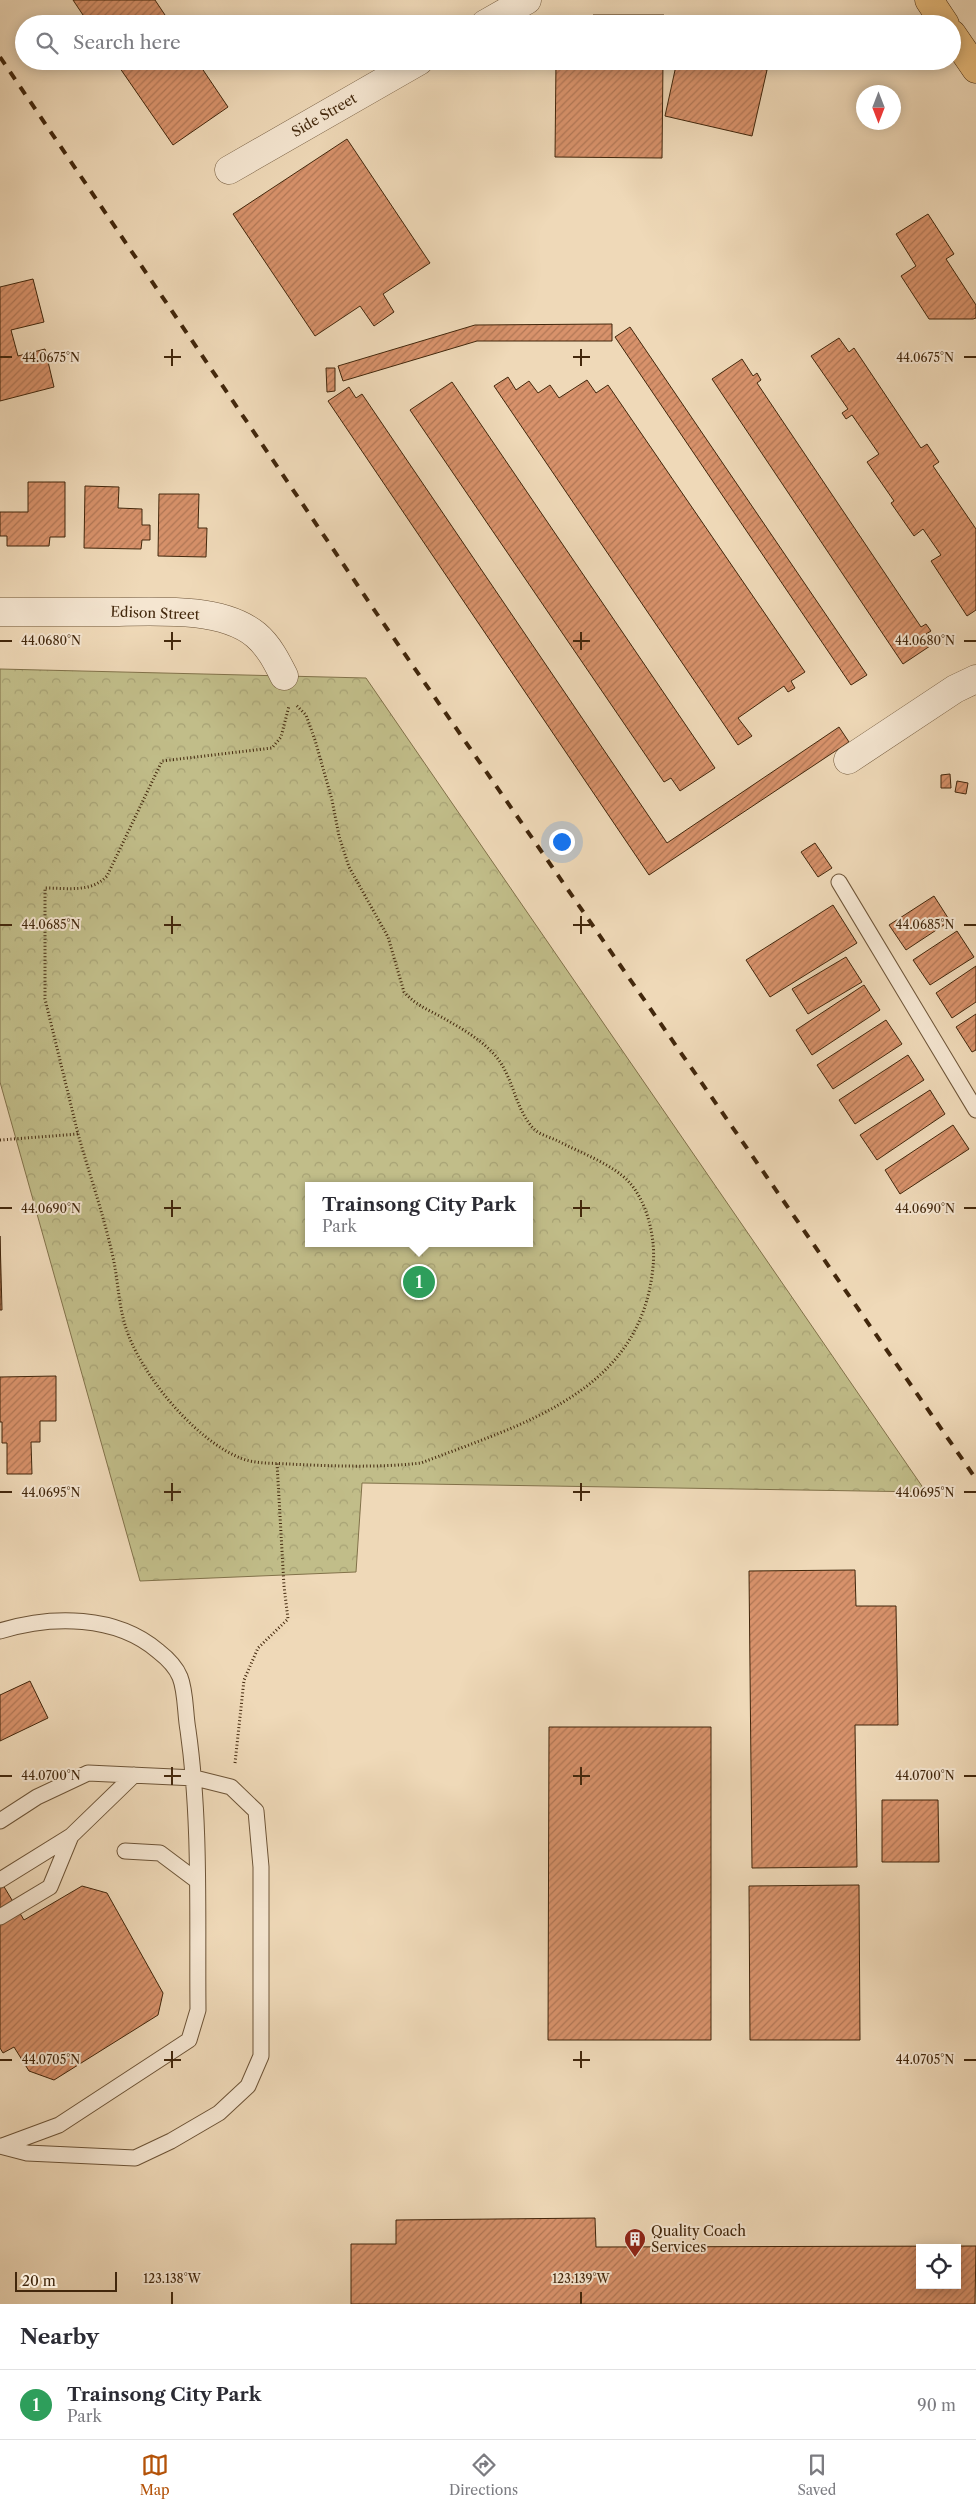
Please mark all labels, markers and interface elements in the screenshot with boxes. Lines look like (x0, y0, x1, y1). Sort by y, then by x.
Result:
search box (15, 15, 961, 70)
icon: search (33, 29, 61, 57)
text: Search here (73, 31, 181, 54)
north arrow (856, 85, 901, 130)
street label: Side Street (288, 89, 360, 141)
text: 44.0675°N (22, 350, 80, 365)
text: 44.0675°N (896, 350, 954, 365)
street label: Edison Street (110, 602, 200, 624)
text: 44.0680°N (21, 633, 81, 648)
text: 44.0680°N (895, 633, 955, 648)
your location (549, 829, 575, 855)
text: 44.0685°N (22, 917, 81, 932)
text: 44.0685°N (896, 917, 955, 932)
popup (305, 1182, 533, 1247)
text: Trainsong City Park (322, 1193, 516, 1216)
text: 44.0690°N (21, 1201, 81, 1216)
text: 44.0690°N (895, 1201, 955, 1216)
text: Park (322, 1216, 357, 1236)
pin: 1 (403, 1263, 435, 1301)
text: 44.0695°N (22, 1485, 81, 1500)
text: 44.0695°N (896, 1485, 955, 1500)
text: 44.0700°N (21, 1768, 81, 1783)
text: 44.0700°N (895, 1768, 955, 1783)
text: 44.0705°N (22, 2052, 80, 2067)
text: 44.0705°N (896, 2052, 954, 2067)
place label: Quality Coach Services (651, 2222, 746, 2256)
building icon: Quality Coach Services (623, 2227, 647, 2258)
map controls (916, 2244, 961, 2289)
button: locate (916, 2244, 961, 2289)
scale bar (15, 2269, 118, 2292)
text: 123.138°W (143, 2271, 202, 2286)
text: 123.139°W (552, 2271, 611, 2286)
text: 20 m (22, 2272, 56, 2290)
text: Nearby (20, 2324, 99, 2349)
text: Trainsong City Park (67, 2383, 261, 2406)
text: 1 (32, 2395, 40, 2415)
text: 90 m (917, 2395, 956, 2415)
text: Park (67, 2406, 102, 2426)
tab: Map (140, 2451, 170, 2499)
tab: Directions (449, 2451, 518, 2499)
tab: Saved (797, 2451, 836, 2499)

